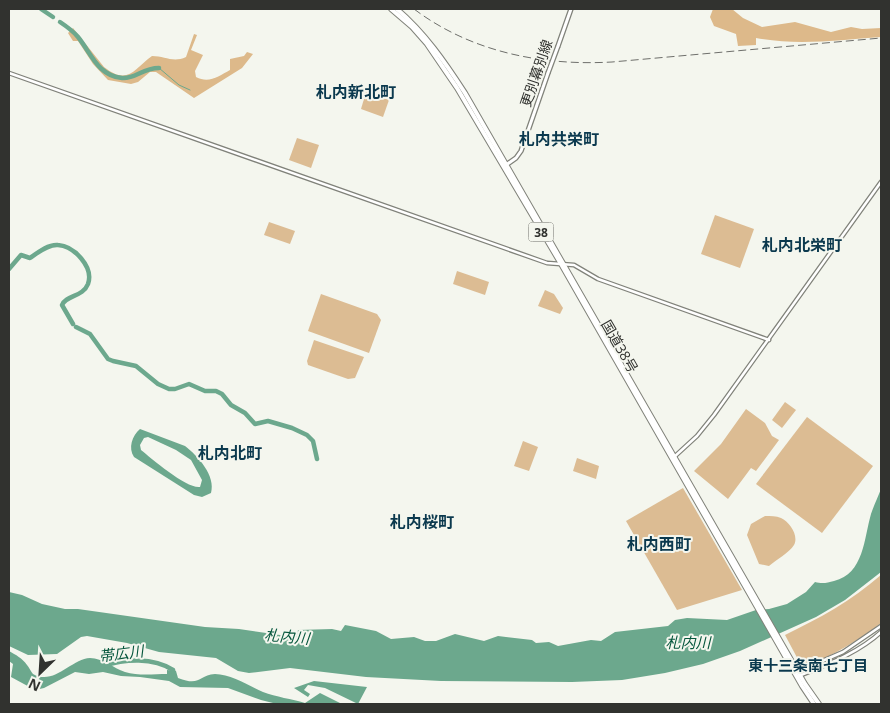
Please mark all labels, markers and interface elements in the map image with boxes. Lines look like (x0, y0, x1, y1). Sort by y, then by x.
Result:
street label: 更別幕別線 (516, 37, 556, 109)
district label: 札内新北町 (316, 81, 396, 103)
district label: 札内共栄町 (519, 128, 599, 150)
road number: 38 (528, 222, 554, 242)
district label: 札内北栄町 (762, 234, 842, 256)
street label: 国道38号 (597, 316, 643, 376)
district label: 札内北町 (198, 442, 262, 464)
district label: 札内桜町 (390, 511, 454, 533)
district label: 札内西町 (627, 533, 691, 555)
water label: 札内川 (264, 624, 312, 648)
water label: 札内川 (665, 632, 712, 652)
water label: 帯広川 (97, 640, 147, 666)
north arrow (15, 648, 65, 698)
district label: 東十三条南七丁目 (748, 655, 868, 675)
text: N (25, 674, 43, 696)

